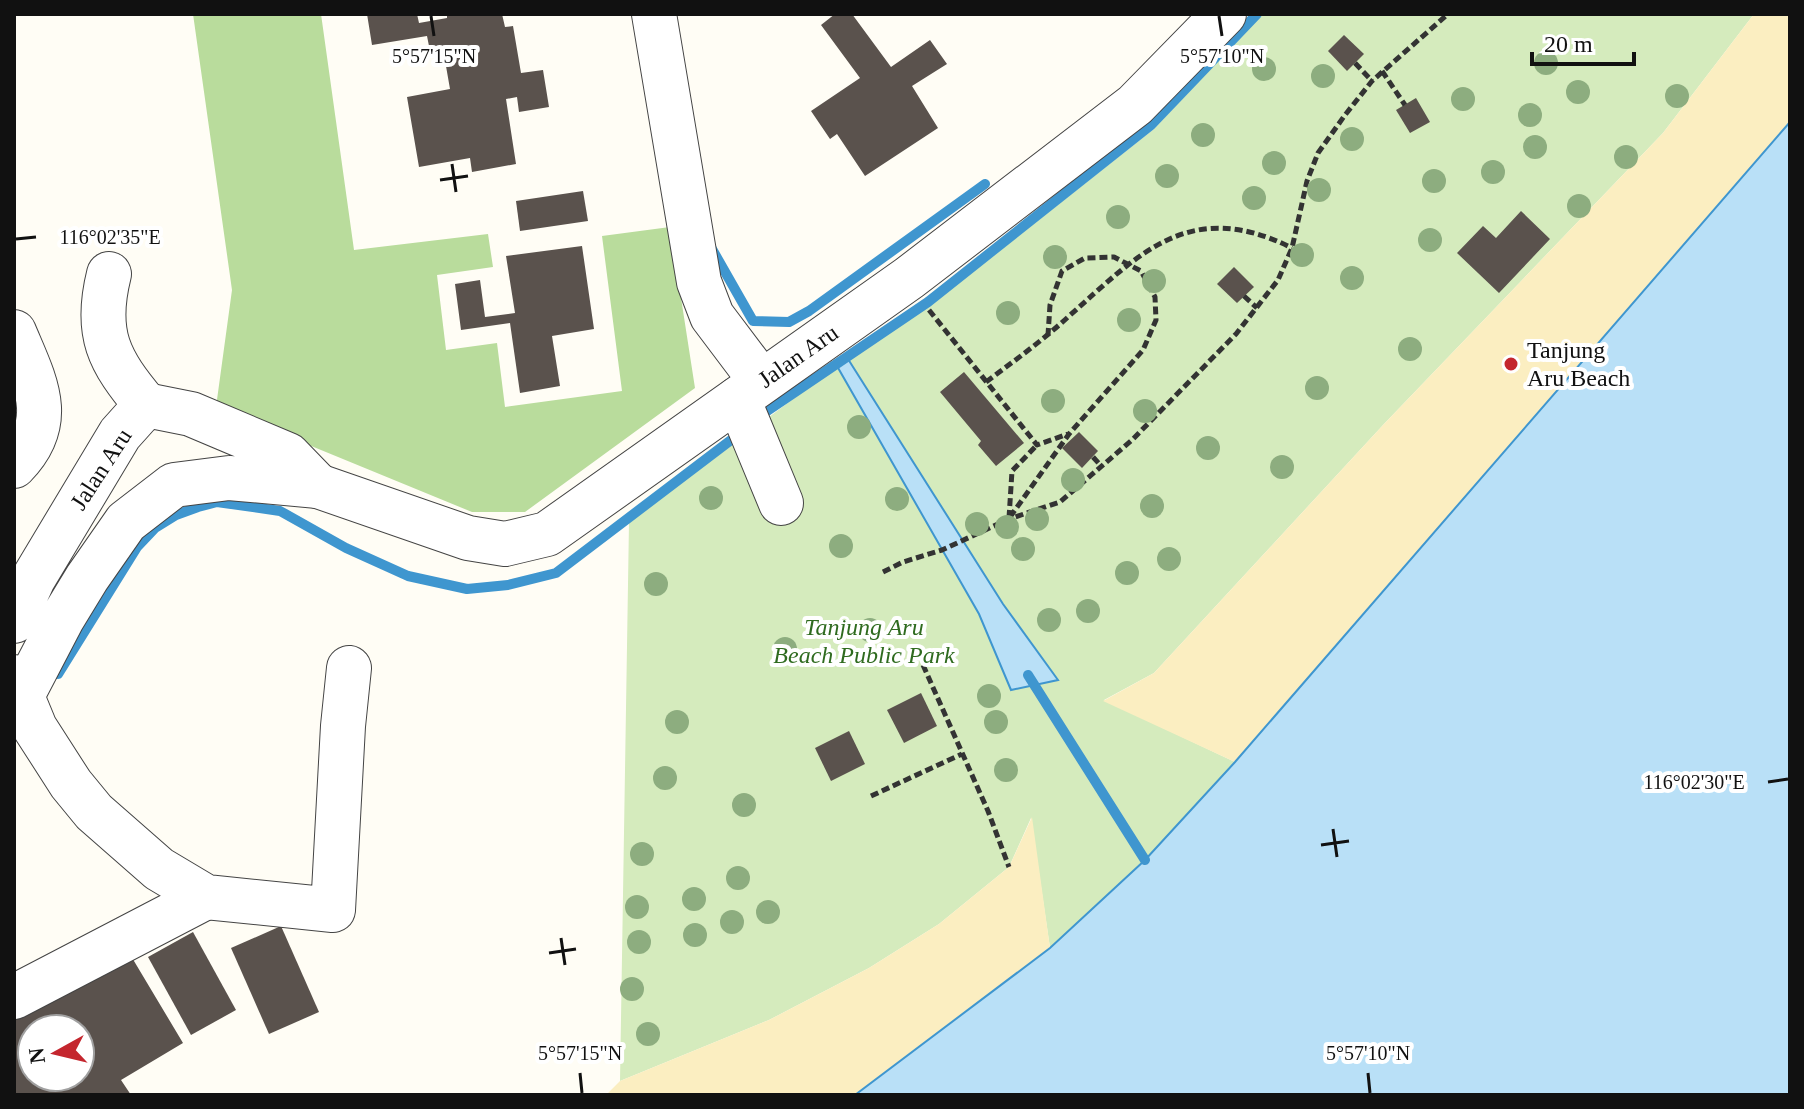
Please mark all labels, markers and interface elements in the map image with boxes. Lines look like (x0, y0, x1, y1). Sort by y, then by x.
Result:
scale bar (1532, 16, 1634, 66)
text: 20 m (1544, 31, 1593, 57)
text: 5°57'15"N (392, 45, 476, 67)
text: 5°57'10"N (1180, 45, 1264, 67)
text: 116°02'35"E (59, 226, 161, 248)
street label: Jalan Aru (753, 319, 843, 393)
place label: Tanjung Aru Beach (1527, 337, 1630, 391)
marker: Tanjung Aru Beach (1502, 355, 1520, 373)
street label: Jalan Aru (65, 424, 137, 514)
park label: Tanjung Aru Beach Public Park (773, 614, 955, 668)
text: 116°02'30"E (1643, 771, 1745, 793)
north arrow (16, 1013, 96, 1093)
text: 5°57'15"N (538, 1042, 622, 1064)
text: 5°57'10"N (1326, 1042, 1410, 1064)
text: N (23, 1046, 50, 1065)

